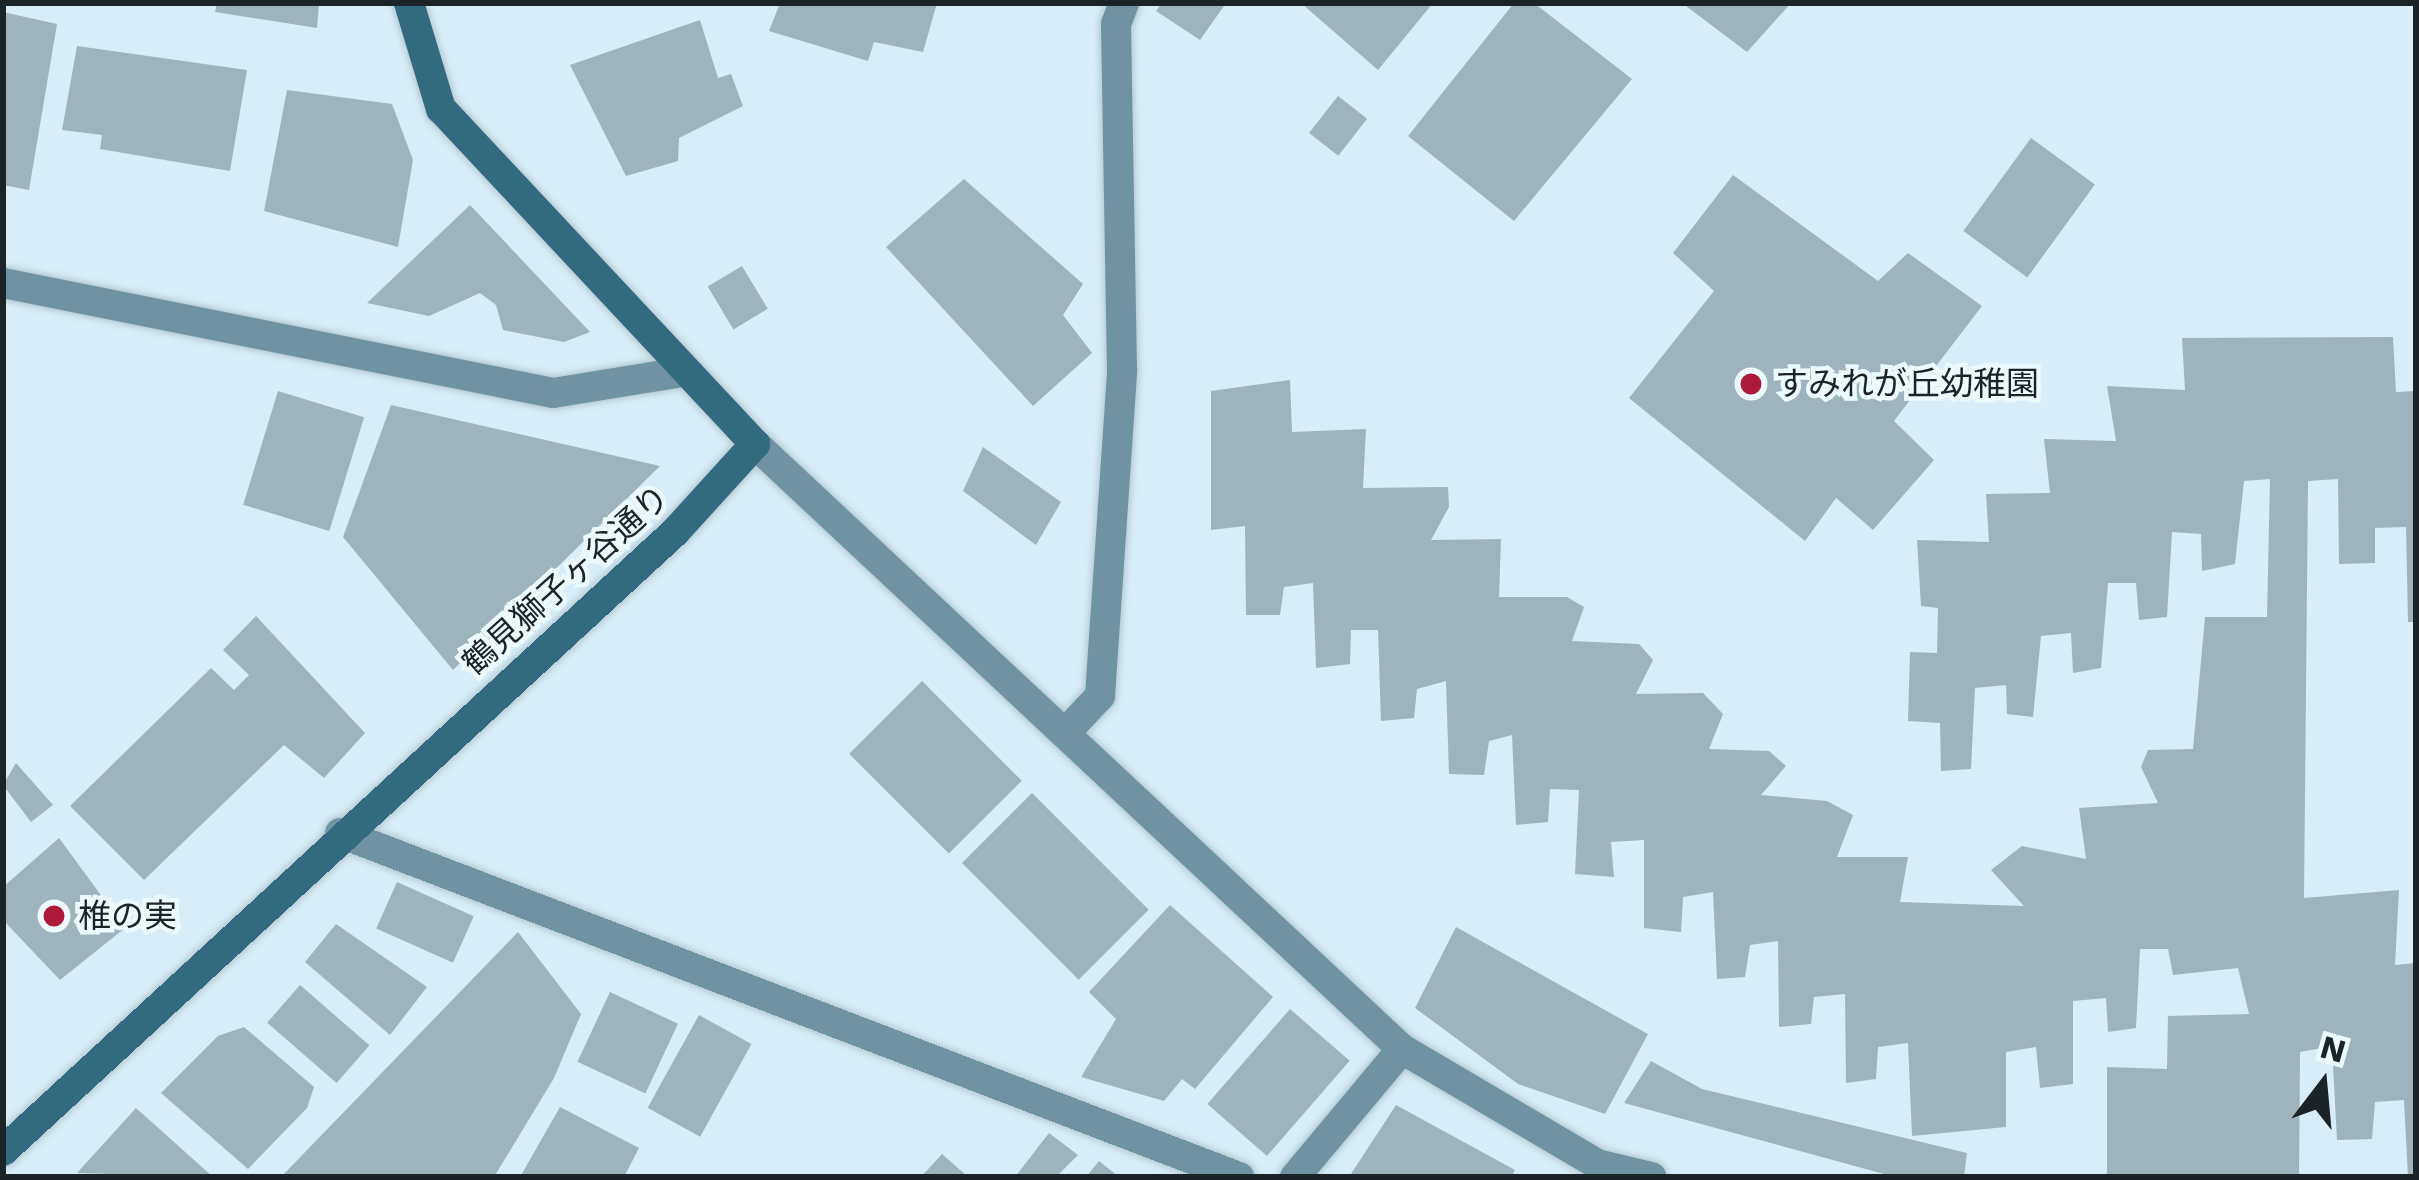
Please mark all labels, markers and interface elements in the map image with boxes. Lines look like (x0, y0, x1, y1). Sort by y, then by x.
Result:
place label: すみれが丘幼稚園 (1775, 364, 2039, 404)
marker: すみれが丘幼稚園 (1738, 371, 1764, 397)
street label: 鶴見獅子ヶ谷通り (455, 477, 677, 683)
place label: 椎の実 (78, 896, 177, 936)
marker: 椎の実 (41, 903, 67, 929)
north arrow (2263, 1024, 2383, 1144)
text: N (2316, 1027, 2350, 1071)

